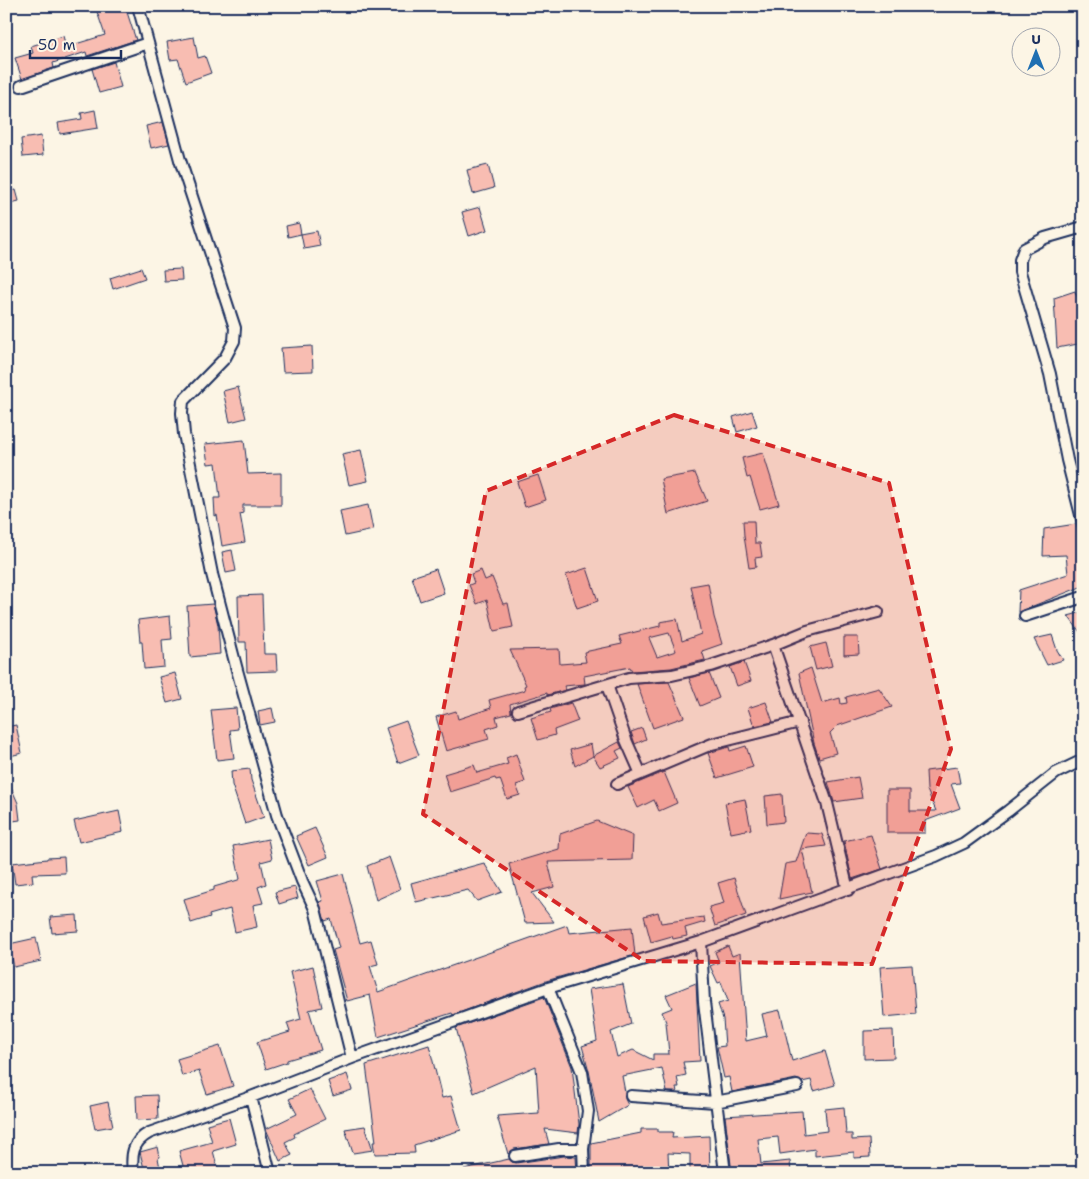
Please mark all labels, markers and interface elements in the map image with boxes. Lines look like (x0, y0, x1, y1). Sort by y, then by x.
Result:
scale bar (30, 28, 121, 60)
north arrow (1012, 28, 1062, 78)
text: U (1031, 30, 1041, 48)
text: 50 m (38, 35, 76, 55)

